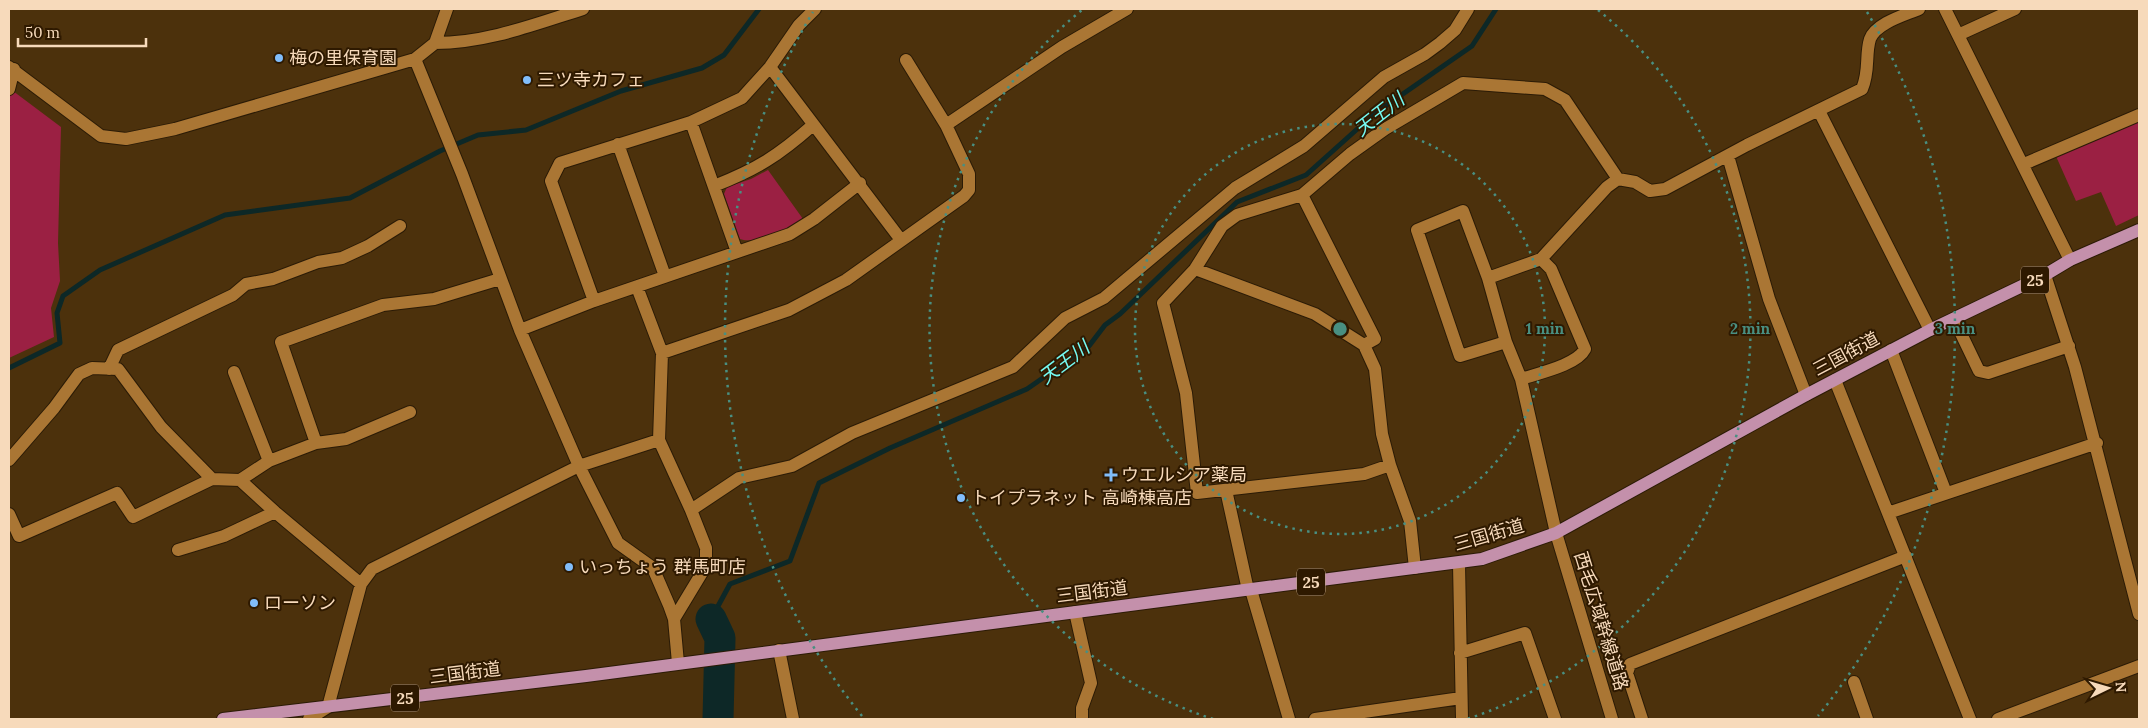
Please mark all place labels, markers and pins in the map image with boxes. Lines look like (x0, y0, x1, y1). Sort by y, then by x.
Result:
place label: 梅の里保育園 (289, 46, 397, 69)
marker: 梅の里保育園 (273, 52, 285, 64)
place label: 三ツ寺カフェ (537, 68, 645, 91)
marker: 三ツ寺カフェ (521, 74, 533, 86)
centre of rings (1331, 320, 1349, 338)
place label: ウエルシア薬局 (1121, 463, 1247, 486)
marker: ウエルシア薬局 (1105, 469, 1117, 481)
place label: トイプラネット 高崎棟高店 (971, 486, 1192, 509)
marker: トイプラネット 高崎棟高店 (955, 492, 967, 504)
place label: いっちょう 群馬町店 (579, 555, 746, 578)
marker: いっちょう 群馬町店 (563, 561, 575, 573)
place label: ローソン (264, 591, 336, 614)
marker: ローソン (248, 597, 260, 609)

